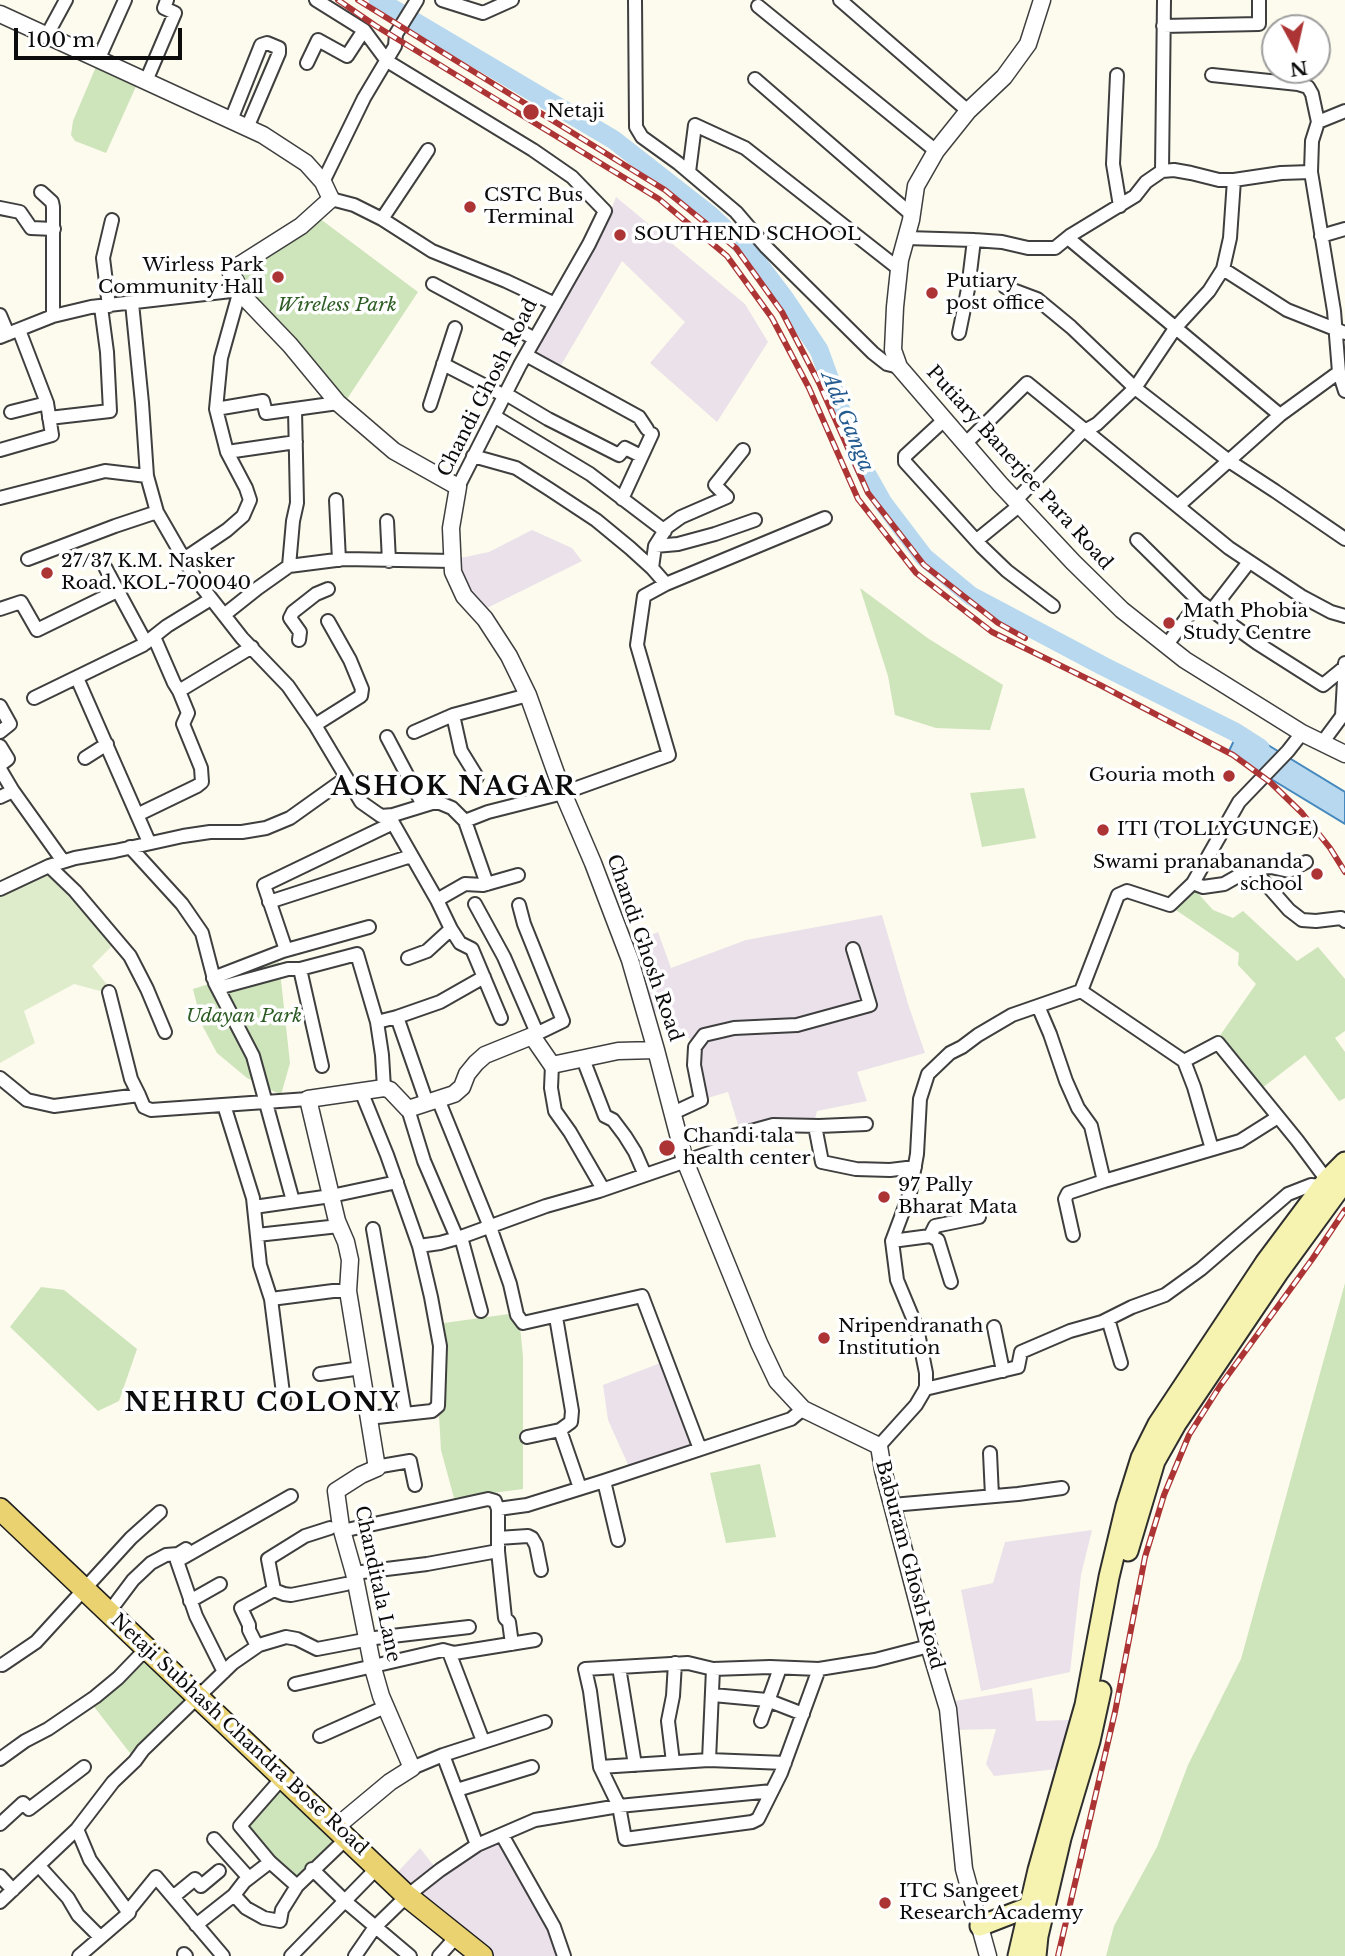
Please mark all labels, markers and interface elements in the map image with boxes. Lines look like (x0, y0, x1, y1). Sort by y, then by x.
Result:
scale bar (18, 14, 186, 58)
north arrow (1261, 14, 1331, 84)
text: 100 m (27, 27, 95, 53)
text: N (1288, 56, 1309, 81)
place label: Netaji (547, 101, 604, 123)
marker: Netaji (521, 102, 541, 122)
place label: CSTC Bus Terminal (484, 185, 583, 229)
marker: CSTC Bus Terminal (462, 199, 478, 215)
place label: SOUTHEND SCHOOL (634, 224, 861, 246)
marker: SOUTHEND SCHOOL (612, 227, 628, 243)
place label: Wirless Park Community Hall (98, 255, 264, 299)
marker: Wirless Park Community Hall (270, 269, 286, 285)
place label: Putiary post office (946, 271, 1045, 315)
marker: Putiary post office (924, 285, 940, 301)
park label: Wireless Park (277, 295, 397, 317)
street label: Chandi Ghosh Road (433, 295, 543, 481)
street label: Putiary Banerjee Para Road (921, 361, 1117, 575)
water label: Adi Ganga (815, 368, 879, 476)
place label: 27/37 K.M. Nasker Road. KOL-700040 (61, 551, 251, 595)
marker: 27/37 K.M. Nasker Road. KOL-700040 (39, 565, 55, 581)
place label: Math Phobia Study Centre (1183, 601, 1311, 645)
marker: Math Phobia Study Centre (1161, 615, 1177, 631)
place label: Gouria moth (1089, 765, 1215, 787)
marker: Gouria moth (1221, 768, 1237, 784)
district label: ASHOK NAGAR (332, 772, 576, 804)
place label: ITI (TOLLYGUNGE) (1117, 819, 1318, 841)
marker: ITI (TOLLYGUNGE) (1095, 822, 1111, 838)
street label: Chandi Ghosh Road (601, 851, 687, 1045)
place label: Swami pranabananda school (1093, 852, 1303, 896)
marker: Swami pranabananda school (1309, 866, 1325, 882)
park label: Udayan Park (186, 1006, 302, 1028)
place label: Chandi tala health center (683, 1126, 811, 1170)
marker: Chandi tala health center (657, 1138, 677, 1158)
place label: 97 Pally Bharat Mata (898, 1175, 1017, 1219)
marker: 97 Pally Bharat Mata (876, 1189, 892, 1205)
place label: Nripendranath Institution (838, 1316, 983, 1360)
marker: Nripendranath Institution (816, 1330, 832, 1346)
district label: NEHRU COLONY (126, 1388, 400, 1420)
street label: Baburam Ghosh Road (870, 1458, 948, 1672)
street label: Chanditala Lane (349, 1504, 405, 1664)
street label: Netaji Subhash Chandra Bose Road (106, 1610, 372, 1860)
place label: ITC Sangeet Research Academy (899, 1881, 1083, 1925)
marker: ITC Sangeet Research Academy (877, 1895, 893, 1911)

